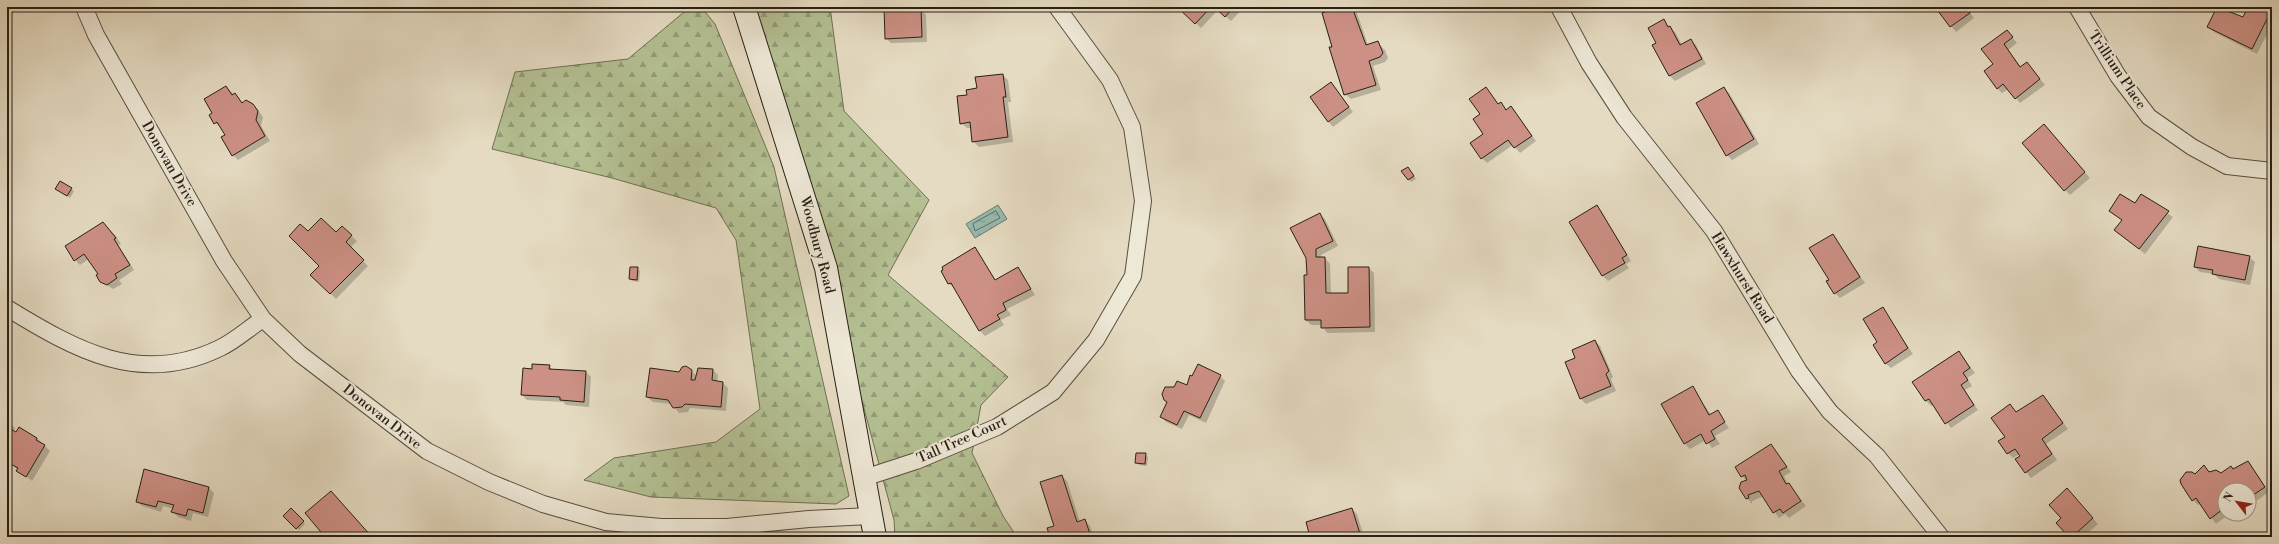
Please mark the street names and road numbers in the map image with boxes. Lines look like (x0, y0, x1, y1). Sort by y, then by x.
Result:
street label: Trillium Place (2084, 27, 2150, 113)
street label: Donovan Drive (137, 118, 201, 210)
street label: Woodbury Road (795, 193, 839, 296)
street label: Hawxhurst Road (1707, 229, 1777, 327)
street label: Donovan Drive (339, 380, 425, 454)
street label: Tall Tree Court (914, 412, 1010, 468)

